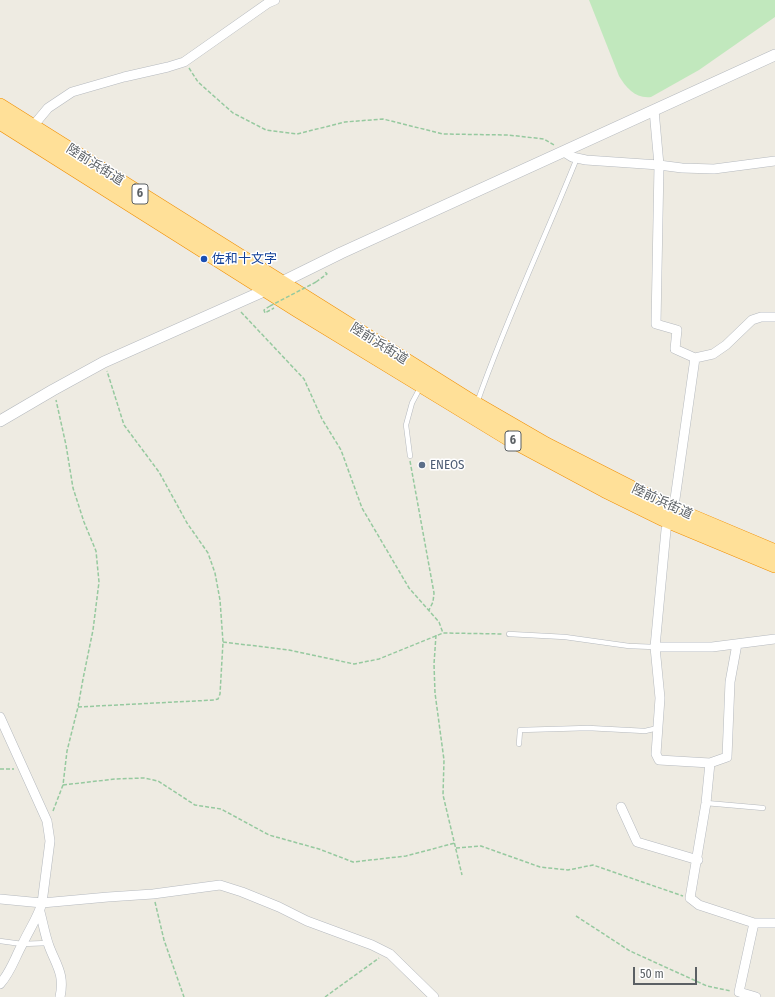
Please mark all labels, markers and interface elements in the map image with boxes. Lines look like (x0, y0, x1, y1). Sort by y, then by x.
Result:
street label: 陸前浜街道 (63, 141, 127, 189)
road number: 6 (132, 184, 148, 204)
place label: 佐和十文字 (212, 251, 277, 267)
marker: 佐和十文字 (199, 254, 209, 264)
street label: 陸前浜街道 (347, 320, 411, 368)
road number: 6 (505, 431, 521, 451)
place label: ENEOS (430, 457, 465, 473)
marker: ENEOS (417, 460, 427, 470)
street label: 陸前浜街道 (629, 481, 695, 523)
scale bar (635, 959, 699, 985)
text: 50 m (640, 967, 664, 981)

